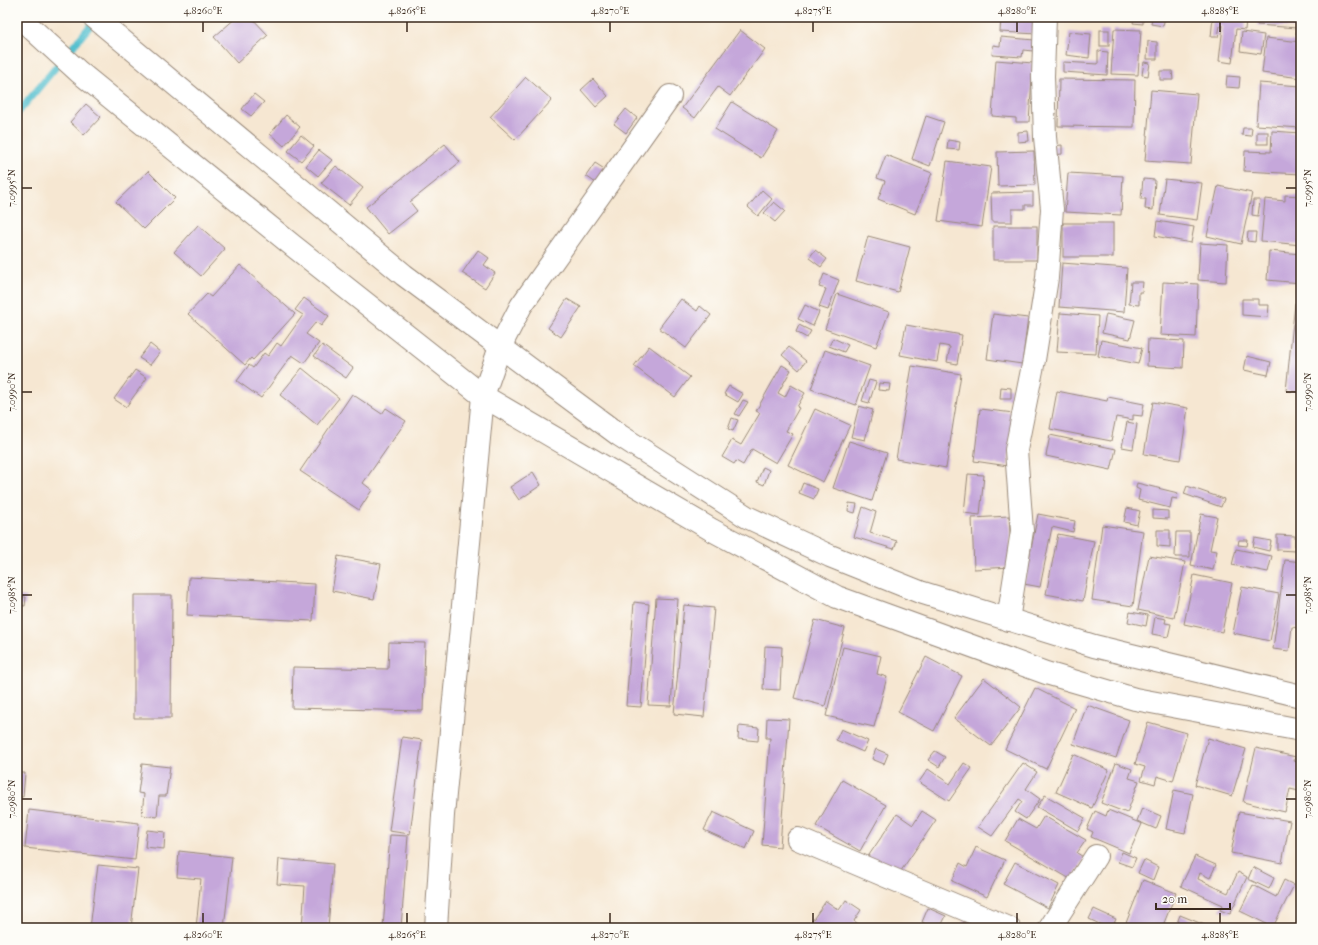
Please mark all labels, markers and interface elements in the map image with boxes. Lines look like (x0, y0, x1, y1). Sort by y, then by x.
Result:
text: 4.8260°E (184, 5, 222, 17)
text: 4.8265°E (388, 5, 426, 17)
text: 4.8270°E (591, 5, 629, 17)
text: 4.8275°E (794, 5, 832, 17)
text: 4.8280°E (998, 5, 1036, 17)
text: 4.8285°E (1201, 5, 1239, 17)
text: 7.0995°N (6, 169, 18, 207)
text: 7.0995°N (1302, 169, 1314, 207)
text: 7.0990°N (6, 372, 18, 412)
text: 7.0990°N (1302, 372, 1314, 412)
text: 7.0985°N (6, 576, 18, 614)
text: 7.0985°N (1302, 576, 1314, 614)
text: 7.0980°N (6, 779, 18, 819)
text: 7.0980°N (1302, 779, 1314, 819)
scale bar (1156, 885, 1230, 911)
text: 20 m (1162, 892, 1187, 906)
text: 4.8260°E (184, 929, 222, 941)
text: 4.8265°E (388, 929, 426, 941)
text: 4.8270°E (591, 929, 629, 941)
text: 4.8275°E (794, 929, 832, 941)
text: 4.8280°E (998, 929, 1036, 941)
text: 4.8285°E (1201, 929, 1239, 941)

